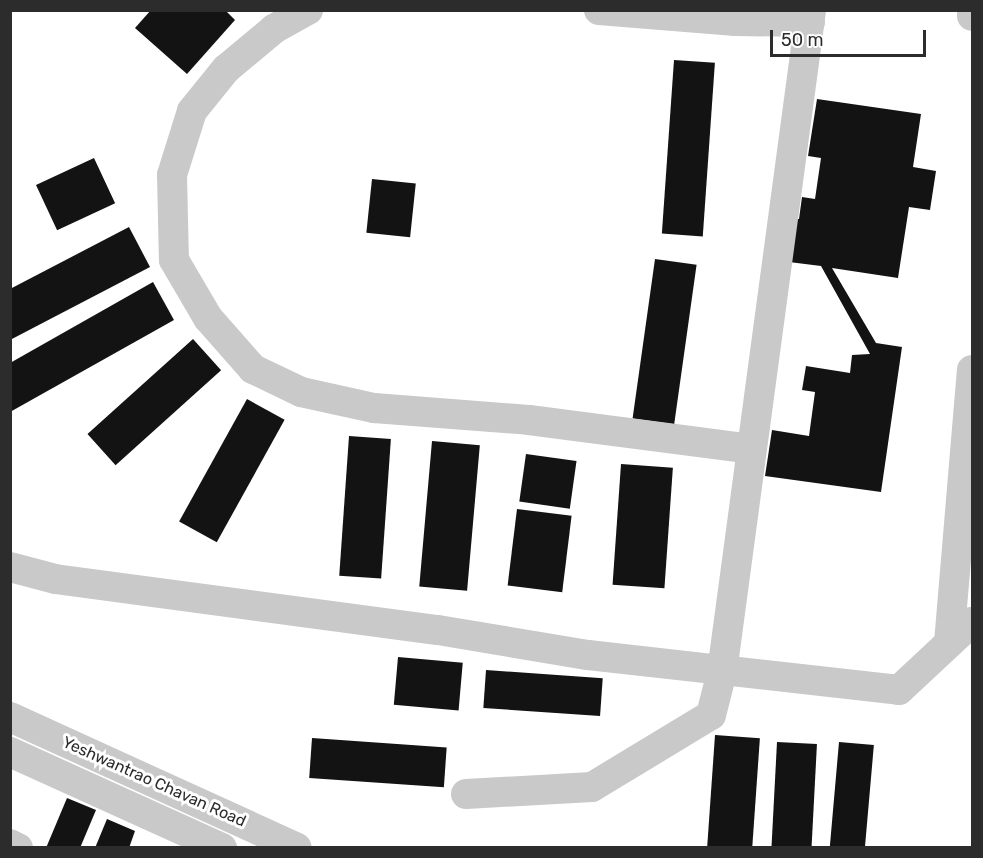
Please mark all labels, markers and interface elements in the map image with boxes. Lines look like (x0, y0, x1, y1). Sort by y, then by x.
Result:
scale bar (773, 18, 929, 56)
text: 50 m (781, 29, 824, 51)
street label: Yeshwantrao Chavan Road (59, 733, 249, 831)

